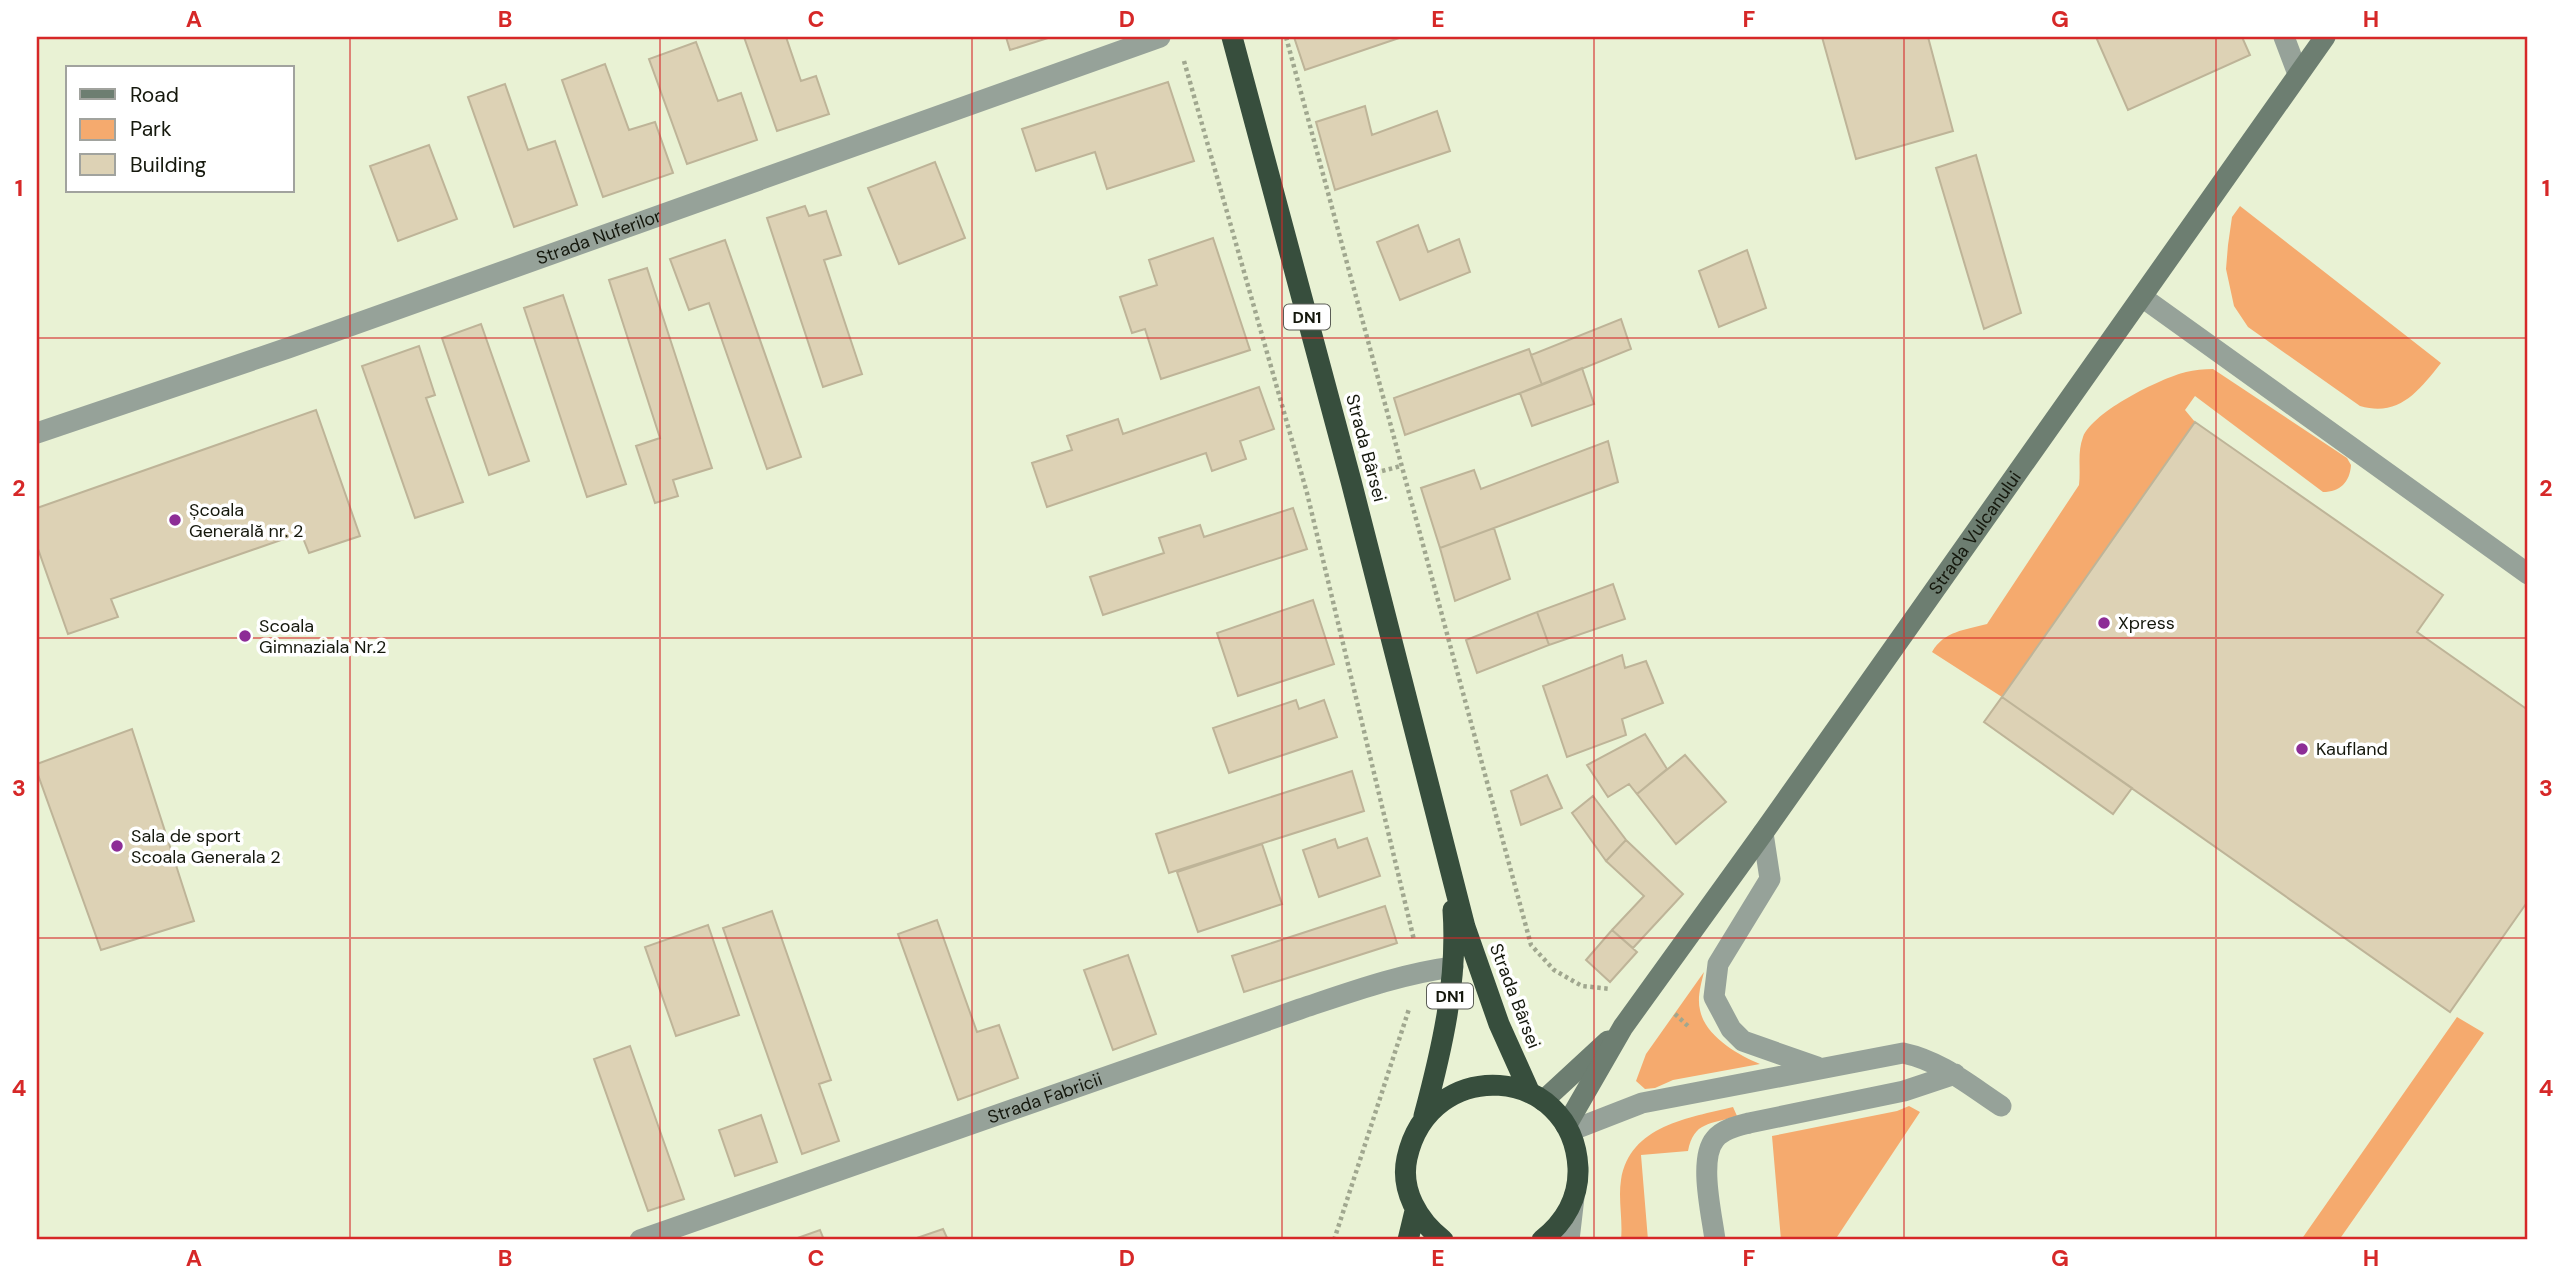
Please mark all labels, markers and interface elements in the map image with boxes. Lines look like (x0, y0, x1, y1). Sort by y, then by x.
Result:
text: A (186, 4, 202, 34)
text: B (498, 4, 512, 34)
text: C (808, 4, 824, 34)
text: D (1119, 4, 1135, 34)
text: E (1431, 4, 1445, 34)
text: F (1743, 4, 1756, 34)
text: G (2051, 4, 2069, 34)
text: H (2363, 4, 2379, 34)
legend (66, 66, 294, 192)
text: Road (130, 81, 179, 109)
text: Park (130, 115, 172, 143)
text: Building (130, 151, 207, 179)
text: 1 (15, 173, 23, 203)
text: 1 (2542, 173, 2550, 203)
street label: Strada Nuferilor (533, 204, 665, 270)
road number: DN1 (1284, 304, 1330, 330)
street label: Strada Bârsei (1340, 391, 1392, 505)
street label: Strada Vulcanului (1923, 466, 2027, 599)
text: 2 (12, 473, 26, 503)
text: 2 (2539, 473, 2553, 503)
place label: Școala Generală nr. 2 (189, 498, 303, 543)
marker: Școala Generală nr. 2 (167, 512, 183, 528)
place label: Xpress (2118, 611, 2175, 635)
place label: Scoala Gimnaziala Nr.2 (259, 614, 386, 659)
marker: Xpress (2096, 615, 2112, 631)
marker: Scoala Gimnaziala Nr.2 (237, 628, 253, 644)
place label: Kaufland (2316, 737, 2388, 761)
marker: Kaufland (2294, 741, 2310, 757)
text: 3 (12, 773, 26, 803)
text: 3 (2539, 773, 2553, 803)
place label: Sala de sport Scoala Generala 2 (131, 824, 281, 869)
marker: Sala de sport Scoala Generala 2 (109, 838, 125, 854)
street label: Strada Bârsei (1484, 940, 1546, 1052)
road number: DN1 (1427, 984, 1473, 1008)
street label: Strada Fabricii (984, 1067, 1105, 1129)
text: 4 (12, 1073, 27, 1103)
text: 4 (2539, 1073, 2554, 1103)
text: A (186, 1243, 202, 1273)
text: B (498, 1243, 512, 1273)
text: C (808, 1243, 824, 1273)
text: D (1119, 1243, 1135, 1273)
text: E (1431, 1243, 1445, 1273)
text: F (1743, 1243, 1756, 1273)
text: G (2051, 1243, 2069, 1273)
text: H (2363, 1243, 2379, 1273)

